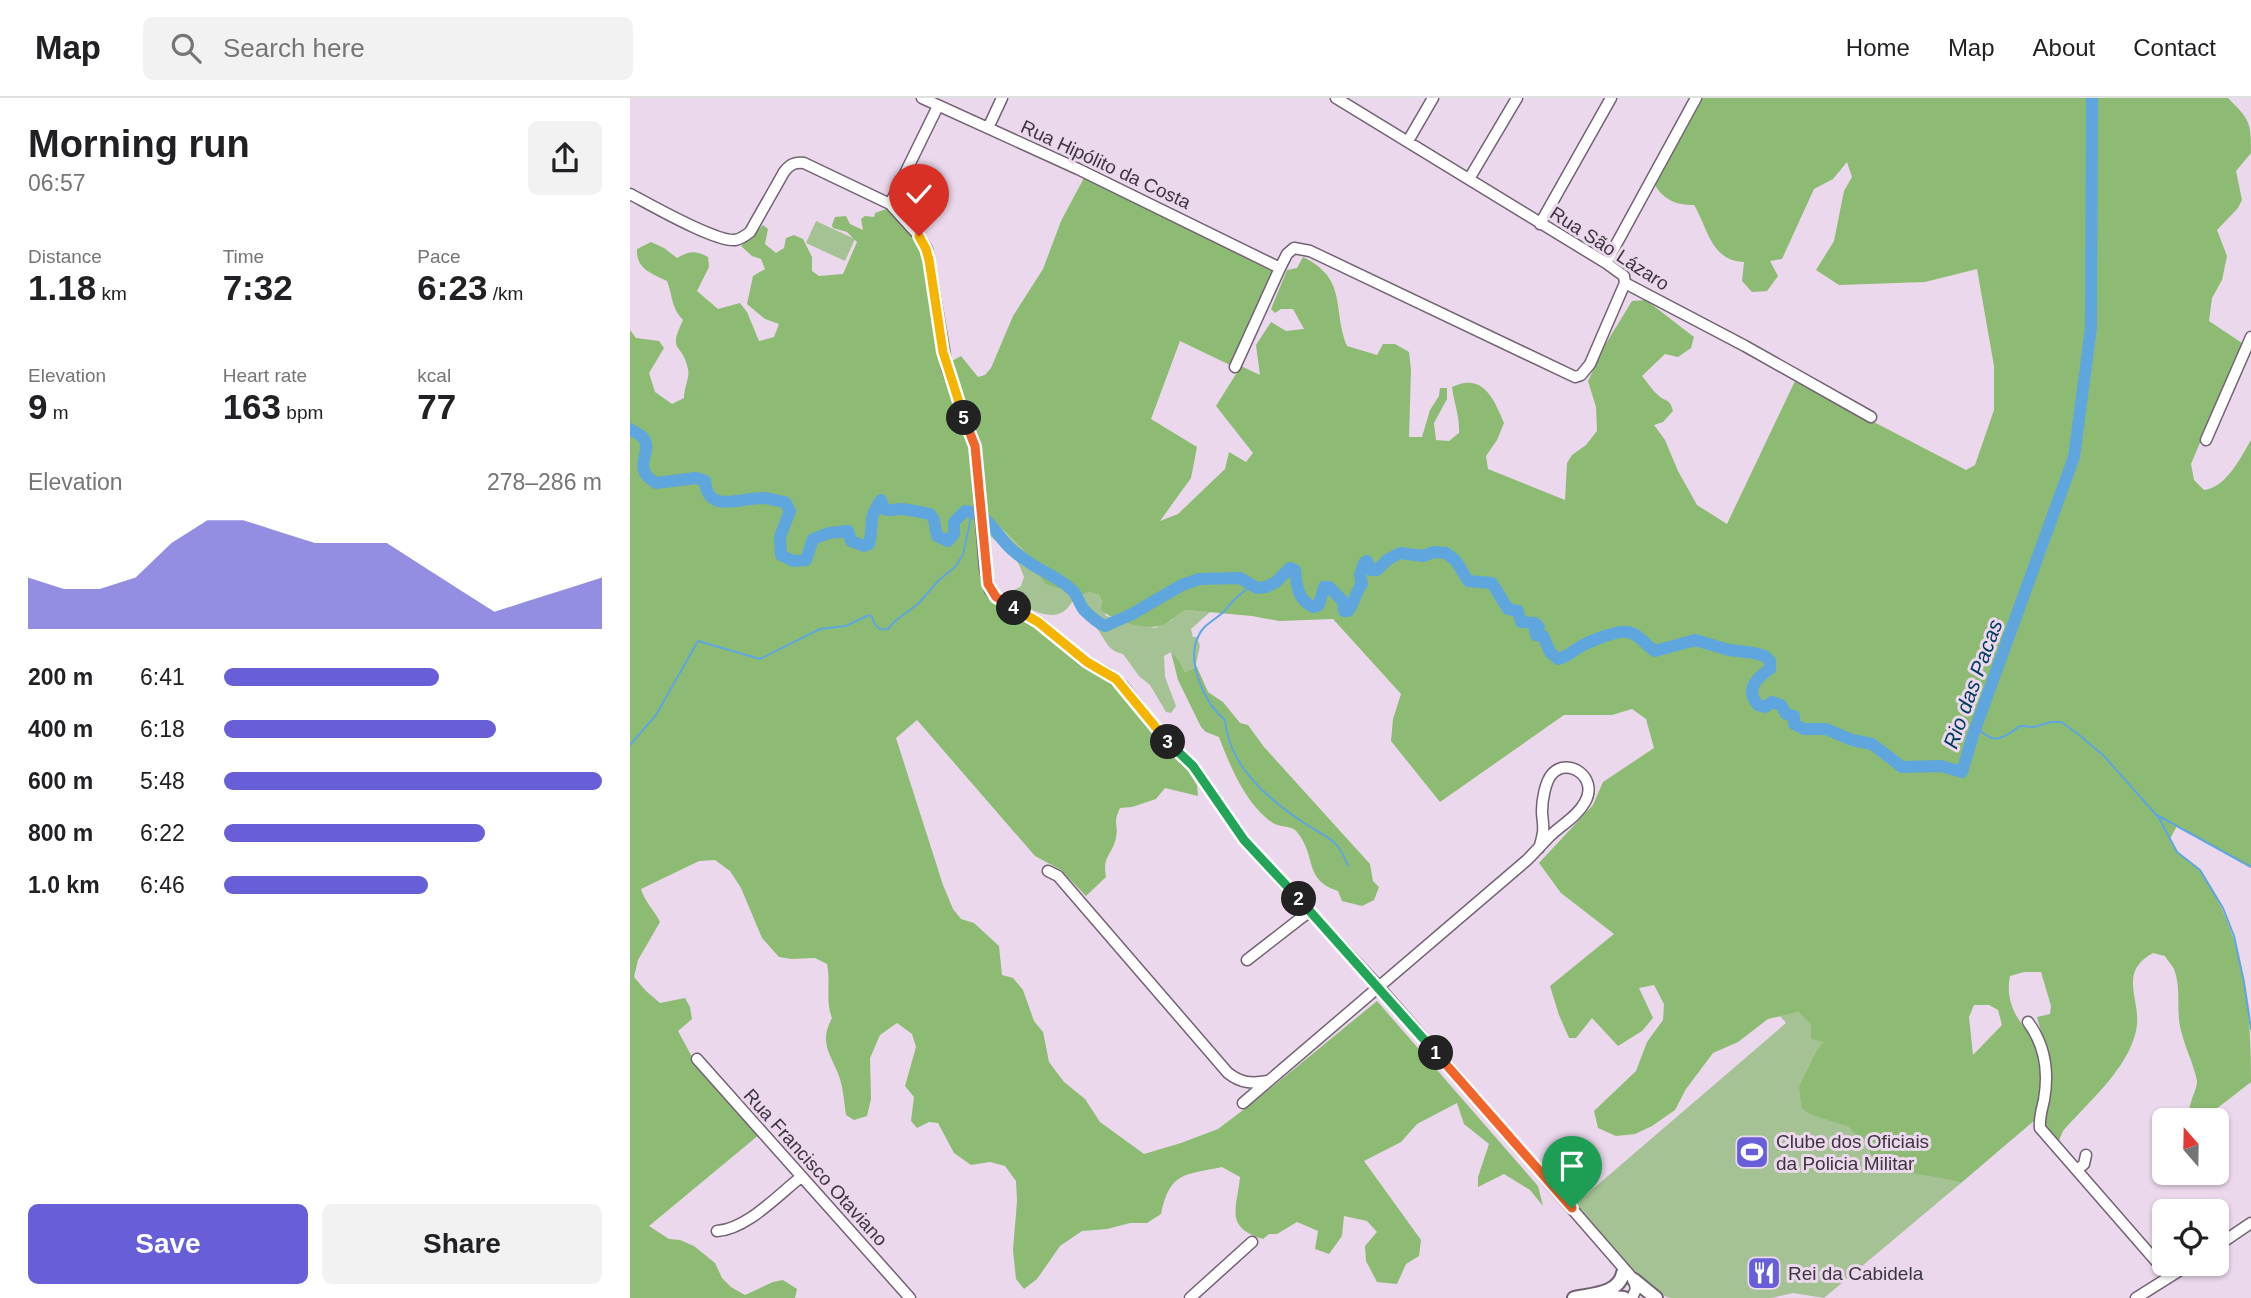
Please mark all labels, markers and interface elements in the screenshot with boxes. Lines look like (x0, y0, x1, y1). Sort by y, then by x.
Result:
search box (143, 17, 633, 80)
text: Map (35, 29, 101, 66)
icon: search (167, 29, 205, 67)
text: Search here (223, 33, 365, 63)
text: Home (1846, 34, 1910, 61)
text: Map (1948, 34, 1995, 61)
text: About (2033, 34, 2095, 61)
text: Contact (2133, 34, 2216, 61)
street label: Rua Hipólito da Costa (1018, 116, 1194, 213)
button: share (528, 121, 602, 195)
text: Morning run (28, 123, 250, 165)
pin (889, 164, 949, 236)
text: 06:57 (28, 170, 86, 196)
icon: check (900, 175, 938, 213)
street label: Rua São Lázaro (1546, 202, 1673, 295)
text: Distance (28, 246, 102, 267)
text: Time (223, 246, 264, 267)
text: Pace (417, 246, 461, 267)
text: 1.18 (28, 268, 96, 307)
text: 7:32 (223, 268, 293, 307)
text: 6:23 (417, 268, 487, 307)
text: km (96, 283, 127, 304)
text: /km (487, 283, 523, 304)
text: Elevation (28, 365, 106, 386)
text: Heart rate (223, 365, 307, 386)
text: kcal (417, 365, 451, 386)
text: 9 (28, 387, 47, 426)
text: 163 (223, 387, 281, 426)
text: 77 (417, 387, 456, 426)
pin: 5 (946, 400, 982, 436)
text: m (47, 402, 69, 423)
text: bpm (281, 402, 323, 423)
text: 5 (958, 407, 969, 428)
text: Elevation (28, 469, 123, 495)
text: 278–286 m (487, 469, 602, 495)
pin: 4 (996, 590, 1032, 626)
text: 4 (1008, 597, 1019, 618)
water label: Rio das Pacas (1939, 616, 2007, 751)
text: 200 m (28, 664, 93, 690)
text: 6:41 (140, 664, 185, 690)
text: 400 m (28, 716, 93, 742)
text: 6:18 (140, 716, 185, 742)
pin: 3 (1150, 724, 1186, 760)
text: 3 (1162, 731, 1173, 752)
text: 600 m (28, 768, 93, 794)
text: 5:48 (140, 768, 185, 794)
text: 800 m (28, 820, 93, 846)
text: 6:22 (140, 820, 185, 846)
text: 1.0 km (28, 872, 100, 898)
text: 6:46 (140, 872, 185, 898)
pin: 2 (1282, 882, 1316, 916)
text: 2 (1293, 888, 1304, 909)
pin: 1 (1418, 1035, 1454, 1070)
text: 1 (1430, 1042, 1441, 1063)
street label: Rua Francisco Otaviano (740, 1085, 892, 1250)
north arrow (2152, 1108, 2230, 1185)
map controls (2152, 1108, 2229, 1276)
place label: Clube dos Oficiais da Policia Militar (1776, 1131, 1929, 1174)
sports icon: Clube dos Oficiais da Policia Militar (1733, 1133, 1771, 1171)
pin (1542, 1136, 1602, 1208)
icon: arrive (1553, 1147, 1591, 1185)
button: locate (2152, 1199, 2229, 1276)
button: Save (28, 1204, 308, 1284)
button: Share (322, 1204, 602, 1284)
restaurant icon: Rei da Cabidela (1745, 1254, 1783, 1292)
place label: Rei da Cabidela (1788, 1263, 1924, 1284)

